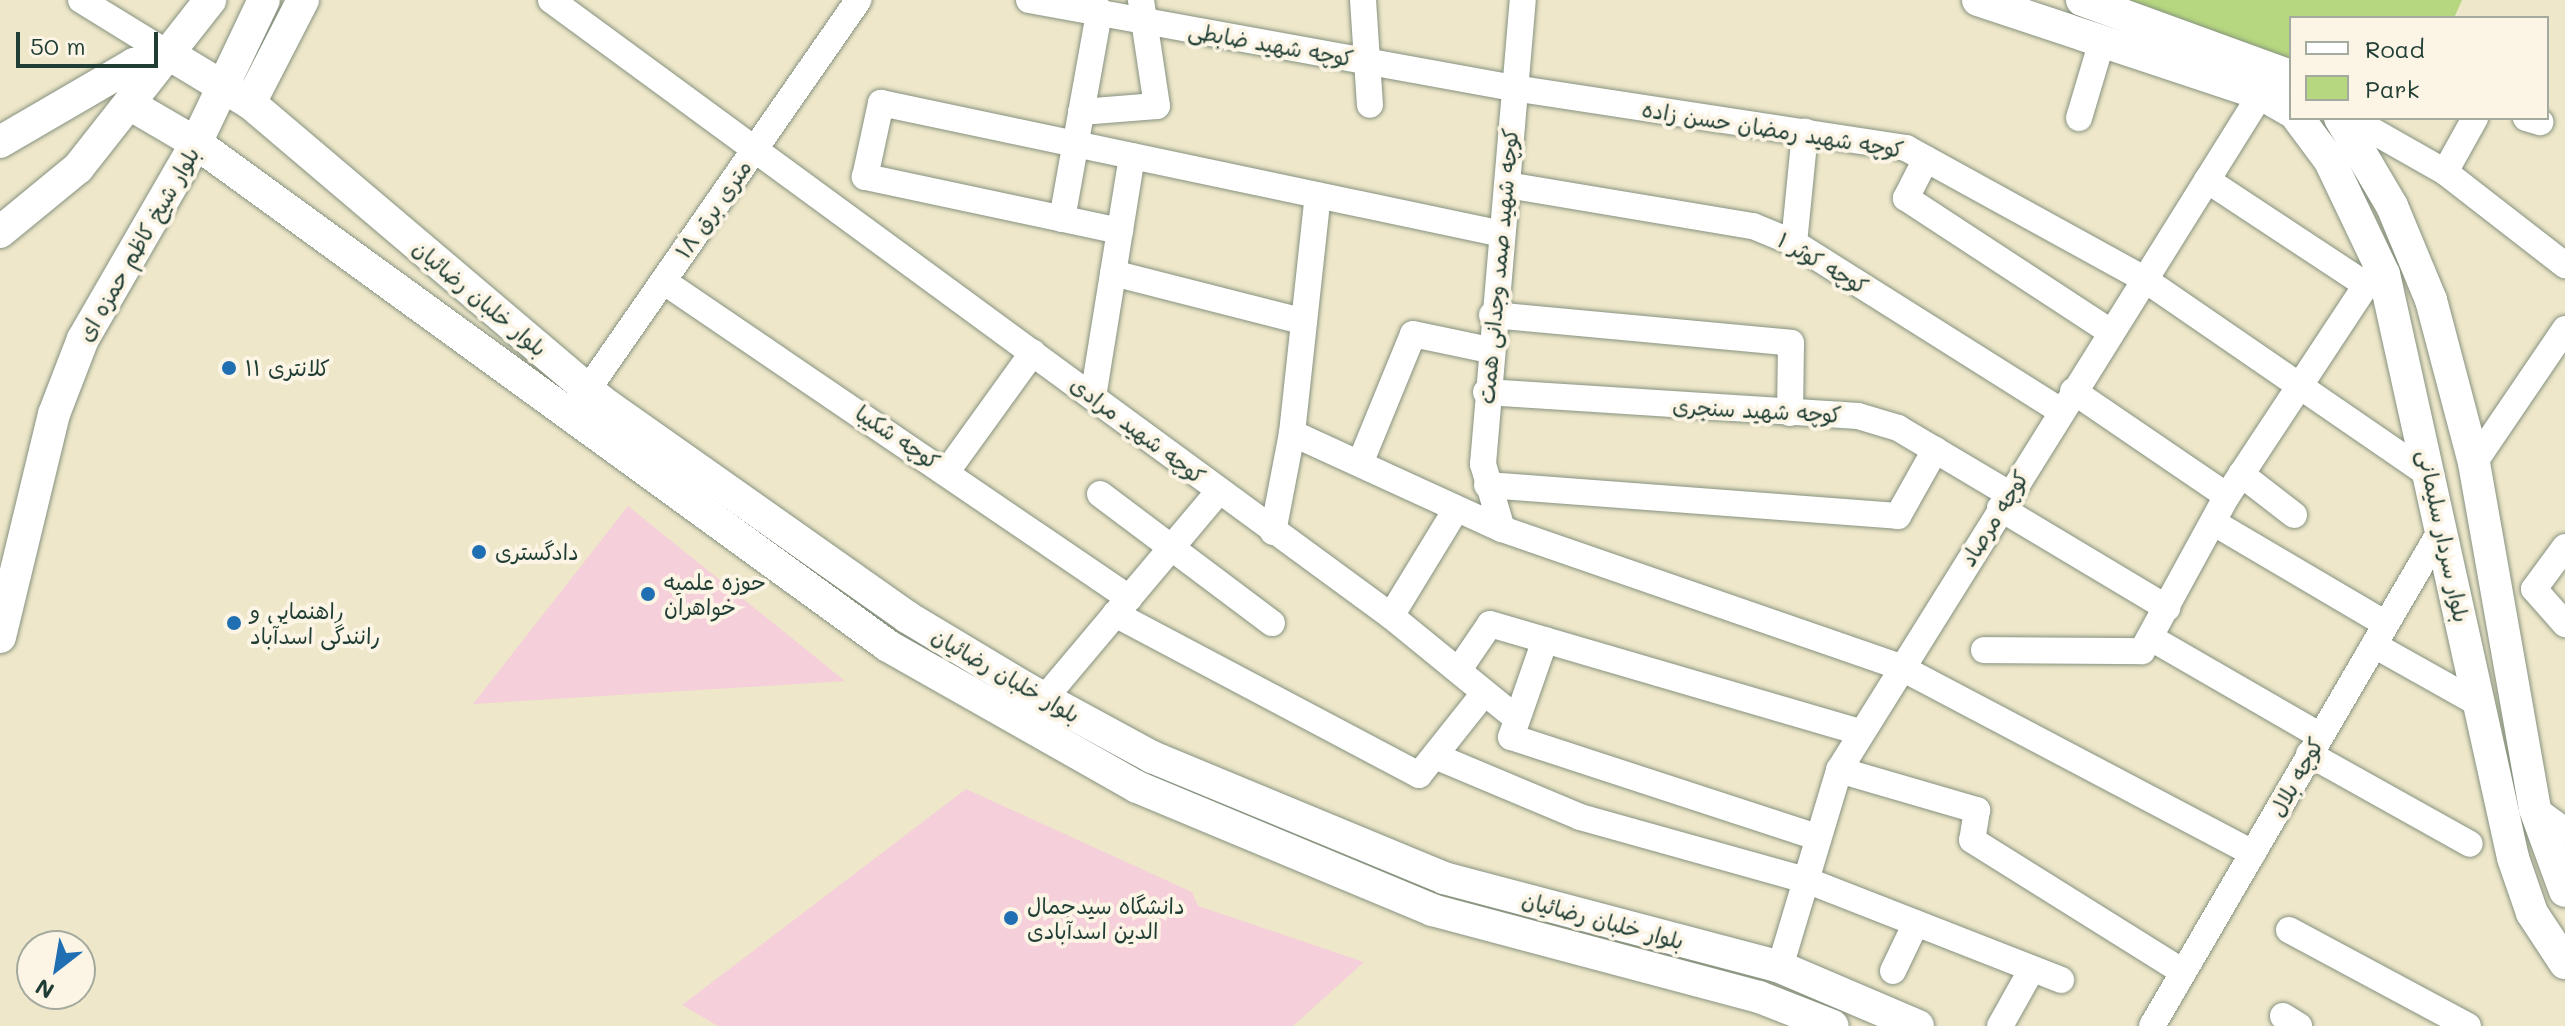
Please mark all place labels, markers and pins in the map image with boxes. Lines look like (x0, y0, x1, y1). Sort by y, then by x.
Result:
place label: کلانتری ۱۱ (245, 355, 330, 381)
marker: کلانتری ۱۱ (220, 359, 238, 377)
place label: دادگستری (495, 539, 579, 565)
marker: دادگستری (470, 543, 488, 561)
place label: حوزه علمیه خواهران (664, 568, 766, 620)
marker: حوزه علمیه خواهران (639, 585, 657, 603)
place label: راهنمایی و رانندگی اسدآباد (250, 597, 380, 648)
marker: راهنمایی و رانندگی اسدآباد (225, 614, 243, 632)
place label: دانشگاه سیدجمال الدین اسدآبادی (1027, 892, 1185, 944)
marker: دانشگاه سیدجمال الدین اسدآبادی (1002, 909, 1020, 927)

